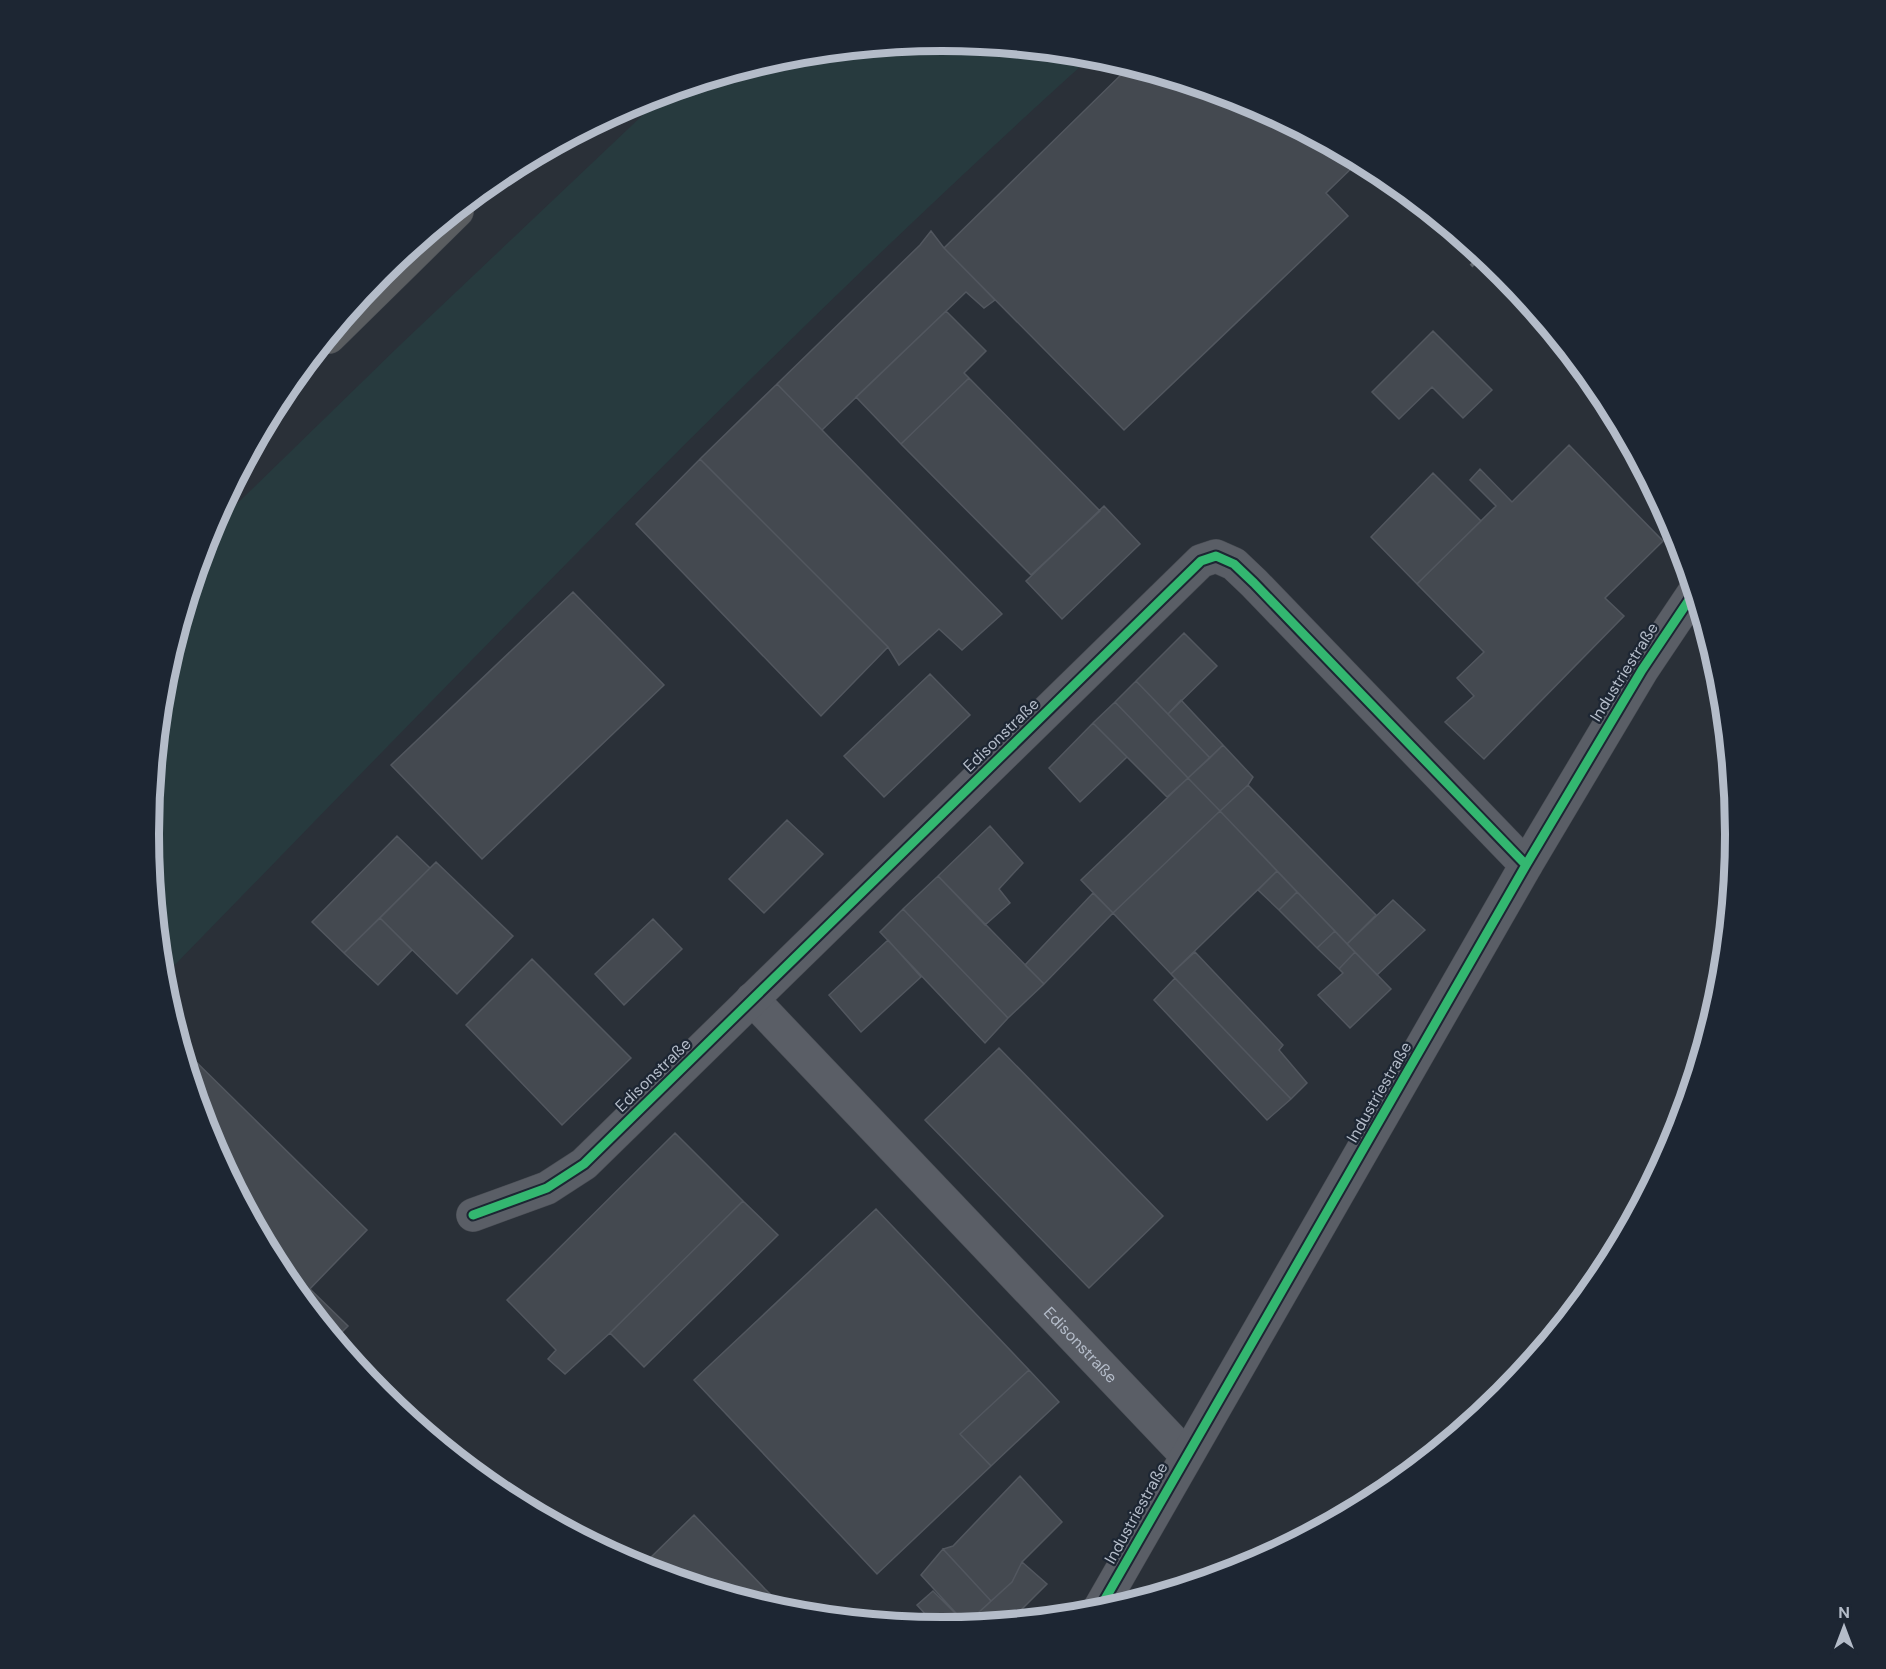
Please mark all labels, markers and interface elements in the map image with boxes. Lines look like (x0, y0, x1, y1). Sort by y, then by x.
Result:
street label: Industriestraße (1585, 619, 1663, 725)
street label: Edisonstraße (959, 694, 1043, 776)
street label: Edisonstraße (611, 1034, 695, 1116)
street label: Industriestraße (1342, 1038, 1416, 1146)
street label: Edisonstraße (1040, 1302, 1122, 1387)
street label: Industriestraße (1099, 1459, 1173, 1567)
north arrow (1814, 1597, 1874, 1657)
text: N (1838, 1602, 1850, 1623)

